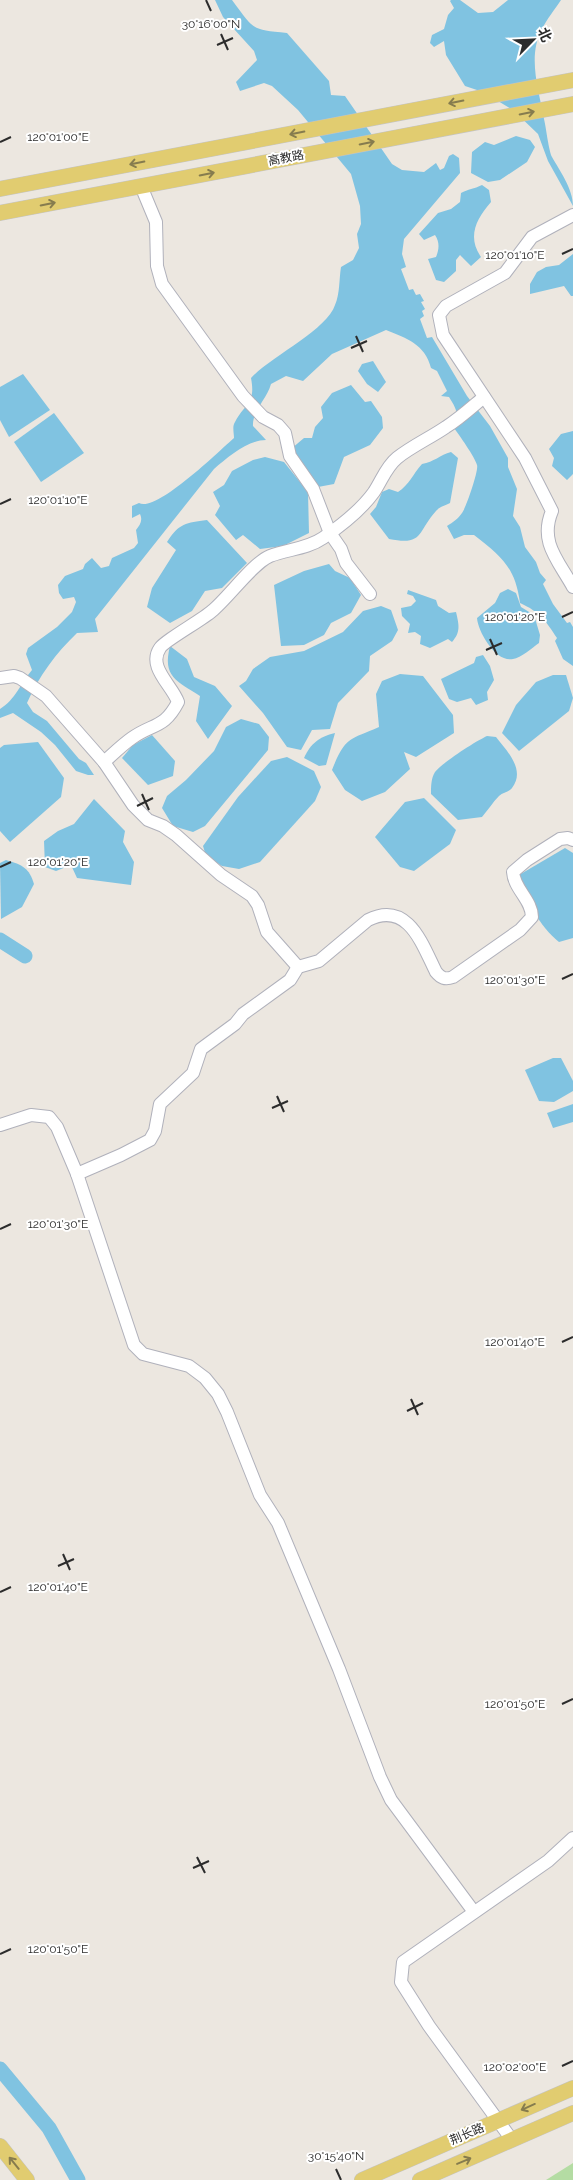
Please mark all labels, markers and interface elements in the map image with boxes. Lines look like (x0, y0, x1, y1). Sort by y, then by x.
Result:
north arrow (508, 15, 558, 65)
text: 30°16'00"N (182, 17, 240, 31)
text: 北 (535, 25, 555, 44)
one-way arrow (449, 98, 465, 108)
one-way arrow (518, 107, 534, 117)
one-way arrow (289, 129, 305, 139)
text: 120°01'00"E (27, 130, 89, 144)
one-way arrow (359, 138, 375, 147)
street label: 高教路 (267, 148, 305, 168)
one-way arrow (130, 159, 146, 169)
one-way arrow (199, 168, 215, 178)
one-way arrow (39, 199, 55, 209)
text: 120°01'10"E (485, 248, 545, 262)
text: 120°01'10"E (28, 493, 88, 507)
text: 120°01'20"E (485, 610, 545, 624)
text: 120°01'20"E (28, 855, 88, 869)
text: 120°01'30"E (485, 973, 545, 987)
text: 120°01'30"E (28, 1217, 88, 1231)
text: 120°01'40"E (485, 1335, 545, 1349)
text: 120°01'40"E (28, 1580, 88, 1594)
text: 120°01'50"E (485, 1697, 545, 1711)
text: 120°01'50"E (28, 1942, 88, 1956)
text: 120°02'00"E (484, 2060, 546, 2074)
one-way arrow (521, 2103, 536, 2113)
street label: 荆长路 (448, 2121, 486, 2147)
text: 30°15'40"N (308, 2149, 364, 2163)
one-way arrow (456, 2155, 471, 2165)
one-way arrow (8, 2157, 19, 2170)

